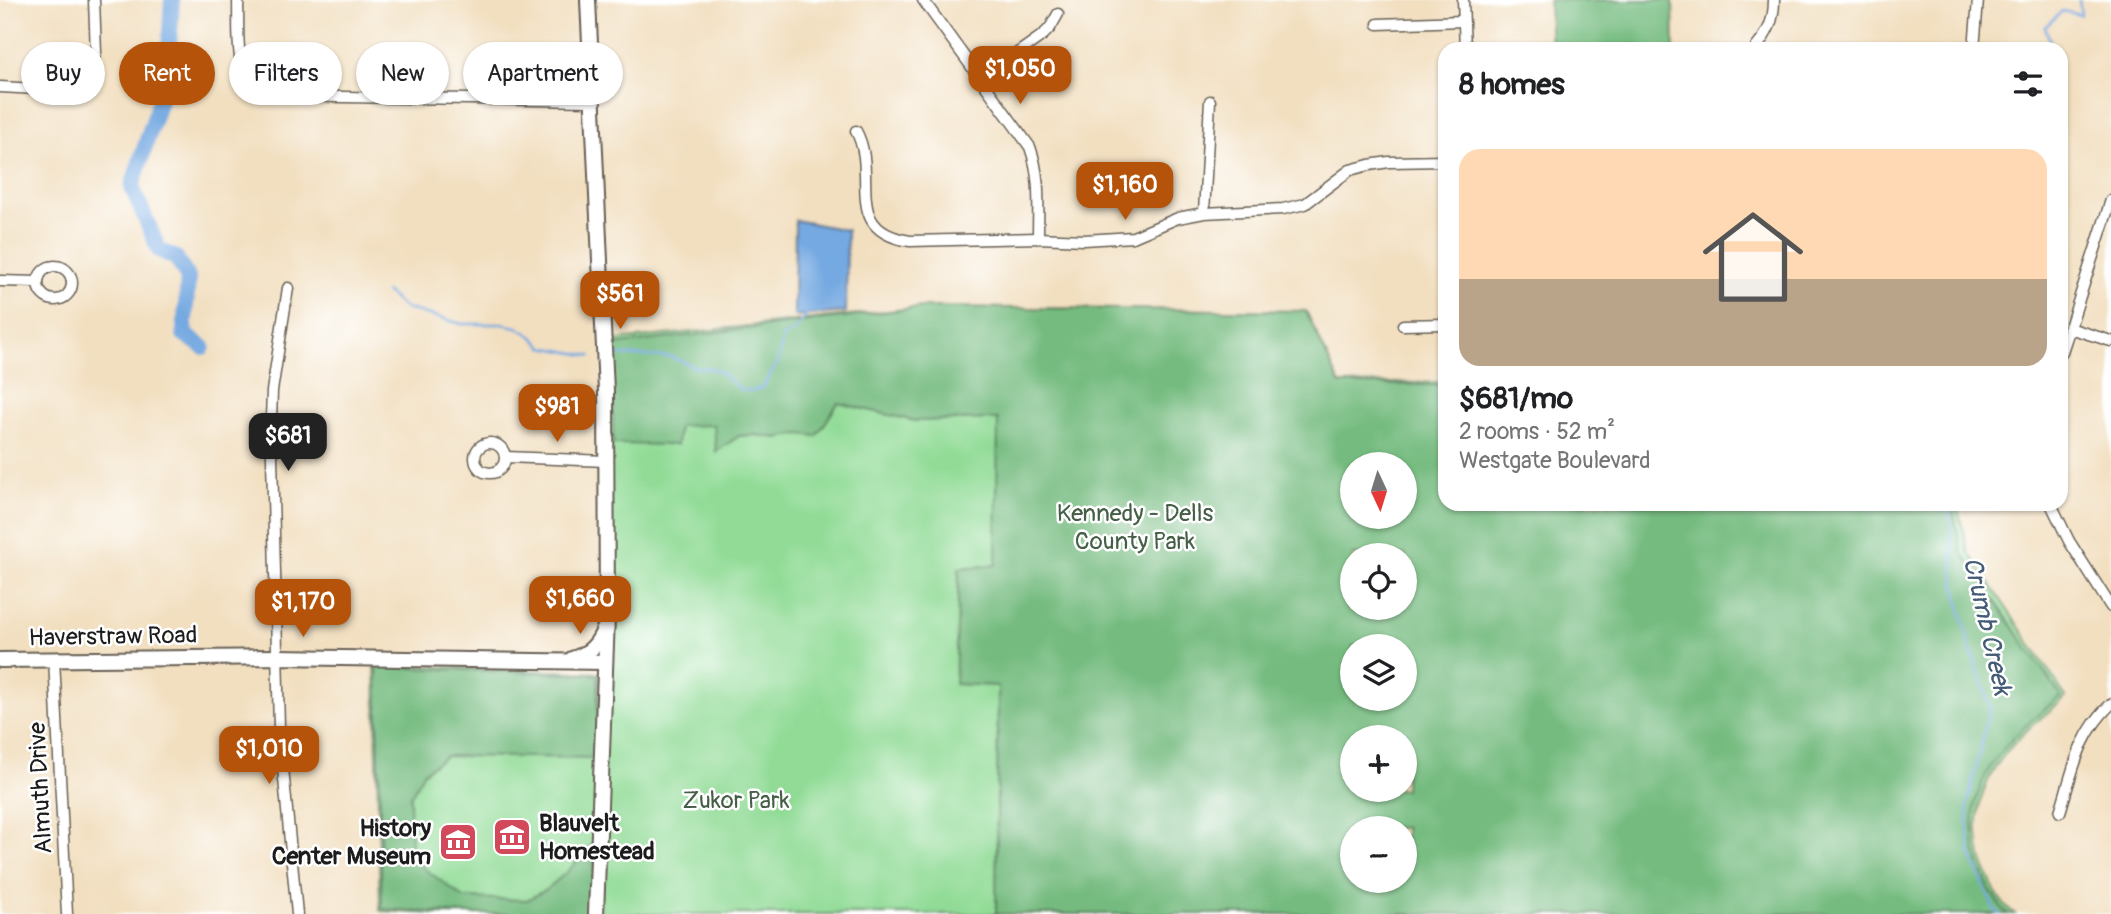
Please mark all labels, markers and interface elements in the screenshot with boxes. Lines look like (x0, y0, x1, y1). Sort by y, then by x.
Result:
chip: Buy (21, 42, 105, 105)
chip: Rent (119, 42, 215, 105)
chip: Filters (229, 42, 342, 105)
chip: New (356, 42, 449, 105)
chip: Apartment (463, 42, 623, 105)
pin: $1,050 (963, 46, 1077, 106)
text: $1,050 (984, 54, 1056, 83)
icon: filters (2009, 65, 2047, 103)
text: 8 homes (1459, 66, 1565, 103)
pin: $1,160 (1068, 162, 1182, 222)
text: $1,160 (1092, 170, 1158, 199)
icon: home (1690, 194, 1816, 320)
pin: $561 (579, 272, 661, 331)
text: $561 (596, 279, 644, 308)
text: $681/mo (1459, 380, 1573, 417)
pin: $981 (516, 384, 598, 444)
text: $981 (535, 392, 579, 421)
pin: $681 (247, 414, 329, 473)
text: 2 rooms · 52 m² (1459, 417, 1615, 446)
text: $681 (265, 421, 311, 450)
text: Westgate Boulevard (1459, 446, 1651, 475)
north arrow (1340, 452, 1418, 528)
map controls (1340, 452, 1417, 893)
park label: Kennedy - Dells County Park (1057, 499, 1213, 556)
button: locate (1340, 543, 1417, 620)
water label: Crumb Creek (1956, 554, 2019, 700)
pin: $1,660 (523, 576, 637, 636)
pin: $1,170 (246, 580, 360, 639)
text: $1,660 (545, 584, 615, 613)
text: $1,170 (271, 587, 335, 616)
street label: Haverstraw Road (28, 621, 198, 652)
button: layers (1340, 634, 1417, 711)
street label: Almuth Drive (23, 721, 58, 855)
button: + (1340, 725, 1417, 802)
pin: $1,010 (212, 726, 326, 786)
text: $1,010 (235, 734, 303, 763)
park label: Zukor Park (682, 786, 790, 815)
place label: Blauvelt Homestead (539, 809, 655, 866)
place label: History Center Museum (272, 814, 432, 871)
museum icon: Blauvelt Homestead (491, 816, 533, 858)
button: − (1340, 816, 1417, 893)
museum icon: History Center Museum (437, 821, 479, 863)

